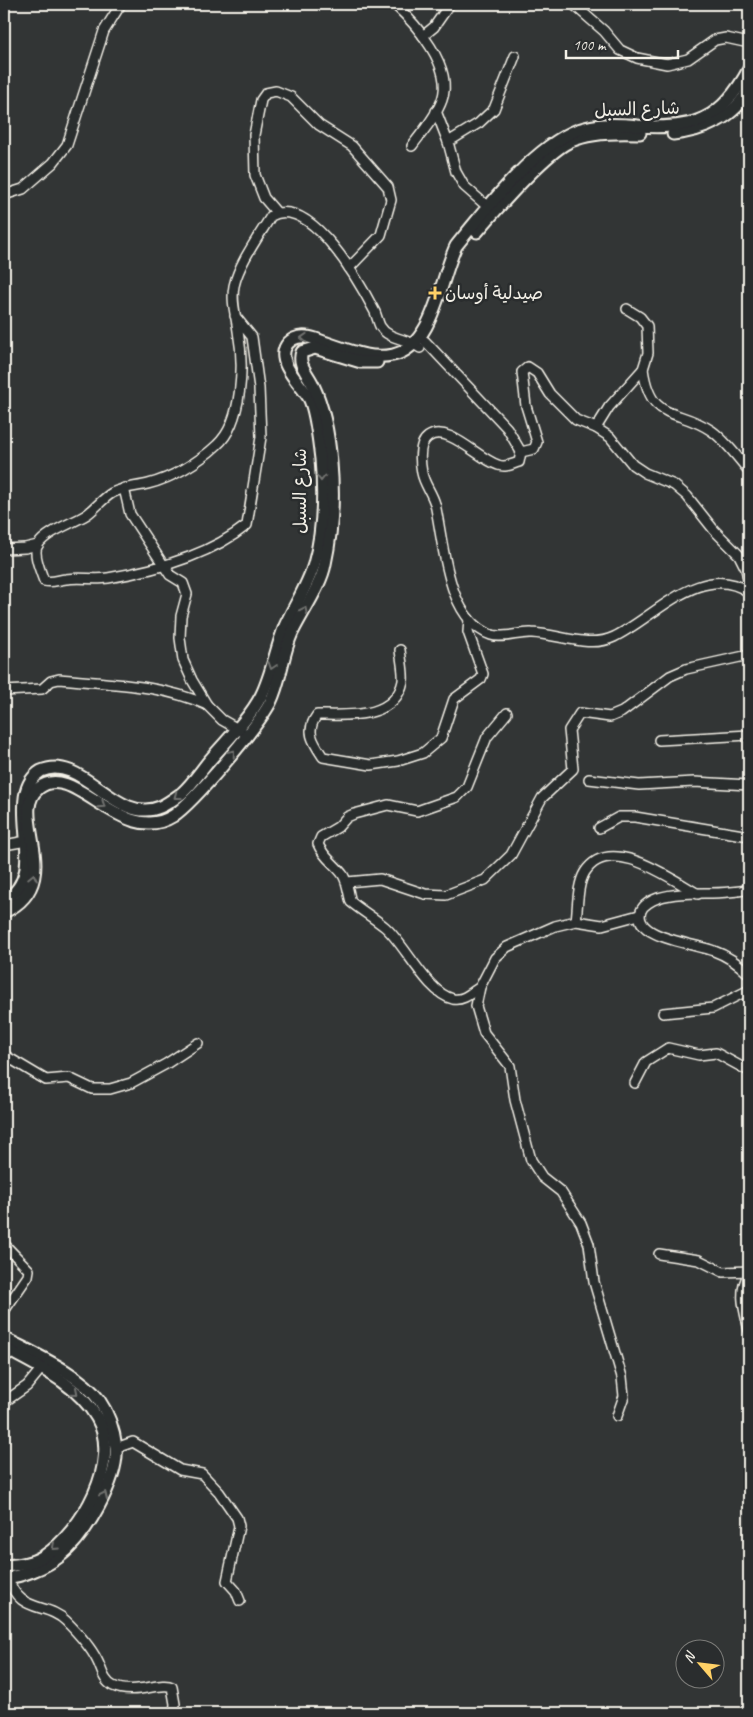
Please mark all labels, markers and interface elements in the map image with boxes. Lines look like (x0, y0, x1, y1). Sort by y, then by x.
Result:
scale bar (566, 28, 678, 60)
text: 100 m (573, 36, 607, 55)
street label: شارع السبل (594, 97, 680, 122)
place label: صيدلية أوسان (445, 282, 543, 304)
marker: صيدلية أوسان (429, 287, 441, 299)
one-way arrow (299, 333, 307, 343)
street label: شارع السبل (289, 448, 312, 534)
one-way arrow (316, 474, 326, 482)
one-way arrow (298, 606, 308, 615)
one-way arrow (268, 661, 278, 670)
one-way arrow (226, 749, 235, 758)
one-way arrow (174, 790, 183, 798)
one-way arrow (96, 799, 105, 808)
one-way arrow (27, 873, 38, 881)
one-way arrow (69, 1386, 78, 1395)
one-way arrow (97, 1491, 108, 1500)
one-way arrow (51, 1541, 60, 1550)
north arrow (676, 1640, 726, 1690)
text: N (679, 1648, 700, 1666)

